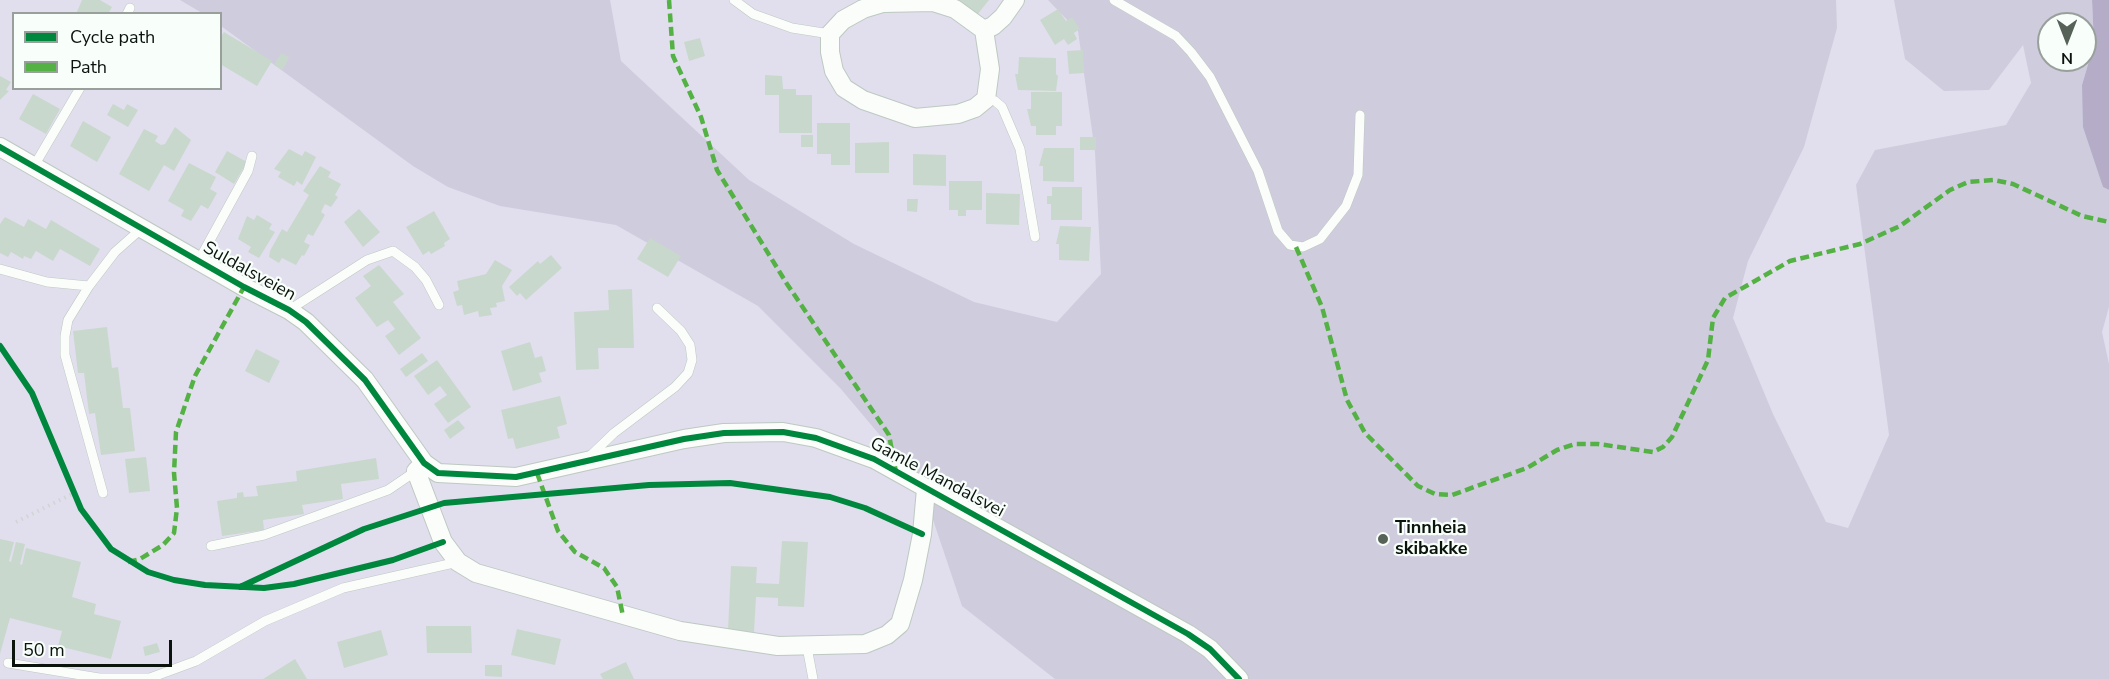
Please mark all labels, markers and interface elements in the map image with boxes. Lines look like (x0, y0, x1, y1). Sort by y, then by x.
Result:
legend (12, 12, 222, 90)
north arrow (2037, 12, 2097, 72)
text: Cycle path (70, 25, 155, 49)
text: N (2061, 47, 2073, 69)
text: Path (70, 55, 107, 79)
street label: Suldalsveien (199, 238, 299, 306)
street label: Gamle Mandalsvei (866, 433, 1008, 523)
place label: Tinnheia skibakke (1395, 518, 1468, 560)
marker: Tinnheia skibakke (1376, 532, 1390, 546)
scale bar (15, 628, 176, 666)
text: 50 m (23, 638, 65, 662)

